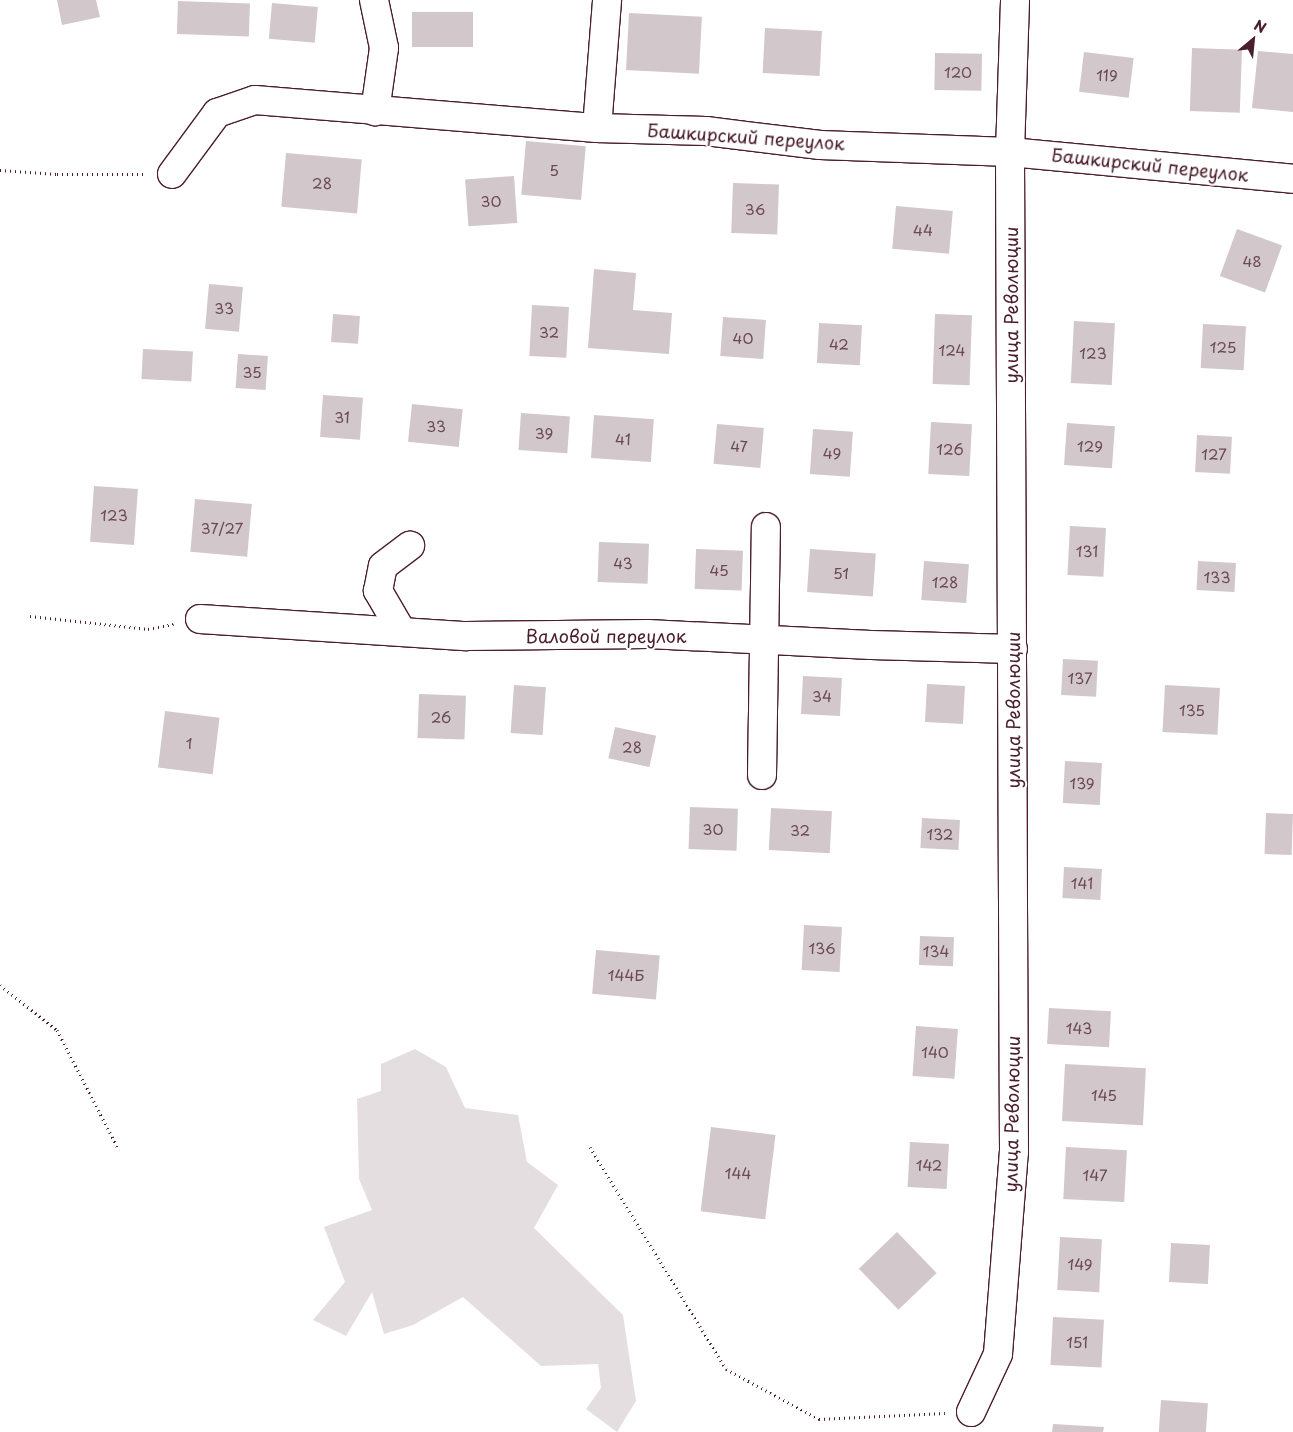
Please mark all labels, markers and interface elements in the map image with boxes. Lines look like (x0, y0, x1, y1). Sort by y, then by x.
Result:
text: N (1250, 14, 1270, 38)
north arrow (1228, 15, 1278, 65)
house number: 120 (944, 63, 972, 81)
house number: 119 (1096, 66, 1118, 84)
street label: Башкирский переулок (647, 119, 845, 155)
street label: Башкирский переулок (1051, 144, 1249, 186)
house number: 5 (549, 161, 559, 179)
house number: 28 (312, 174, 332, 192)
house number: 30 (481, 192, 501, 210)
house number: 36 (745, 200, 765, 218)
house number: 44 (913, 221, 933, 239)
street label: улица Революции (1000, 226, 1022, 384)
house number: 48 (1242, 252, 1262, 270)
house number: 33 (214, 299, 234, 317)
house number: 32 (539, 323, 559, 341)
house number: 40 (733, 329, 753, 347)
house number: 42 (829, 335, 849, 353)
house number: 125 (1210, 338, 1236, 356)
house number: 124 (939, 341, 965, 359)
house number: 123 (1079, 344, 1107, 362)
house number: 35 (242, 363, 262, 381)
house number: 31 (334, 408, 350, 426)
house number: 33 (426, 417, 446, 435)
house number: 39 (535, 424, 553, 442)
house number: 41 (615, 430, 631, 448)
house number: 47 (730, 437, 748, 455)
house number: 129 (1077, 437, 1103, 455)
house number: 126 (936, 440, 964, 458)
house number: 49 (823, 444, 841, 462)
house number: 127 (1201, 445, 1227, 463)
house number: 123 (100, 506, 128, 524)
house number: 37/27 (201, 519, 243, 537)
house number: 131 (1076, 542, 1098, 560)
house number: 43 (613, 554, 633, 572)
house number: 45 (709, 561, 729, 579)
house number: 51 (833, 564, 849, 582)
house number: 133 (1204, 568, 1230, 586)
house number: 128 (932, 573, 958, 591)
street label: Валовой переулок (526, 625, 686, 647)
street label: улица Революции (1002, 631, 1024, 789)
house number: 137 (1068, 669, 1092, 687)
house number: 34 (812, 687, 832, 705)
house number: 135 (1179, 701, 1205, 719)
house number: 26 (431, 708, 451, 726)
house number: 1 (186, 734, 192, 752)
house number: 28 (622, 738, 642, 756)
house number: 139 (1069, 774, 1095, 792)
house number: 30 (703, 820, 723, 838)
house number: 32 (790, 821, 810, 839)
house number: 132 (927, 825, 953, 843)
house number: 141 (1071, 874, 1093, 892)
house number: 136 (808, 939, 836, 957)
house number: 134 (923, 942, 949, 960)
house number: 144Б (608, 966, 644, 984)
house number: 143 (1066, 1019, 1092, 1037)
street label: улица Революции (1000, 1035, 1024, 1193)
house number: 140 (921, 1043, 949, 1061)
house number: 145 (1091, 1086, 1117, 1104)
house number: 142 (916, 1156, 942, 1174)
house number: 144 (725, 1164, 751, 1182)
house number: 147 (1083, 1166, 1107, 1184)
house number: 149 (1067, 1255, 1093, 1273)
house number: 151 (1066, 1333, 1088, 1351)

